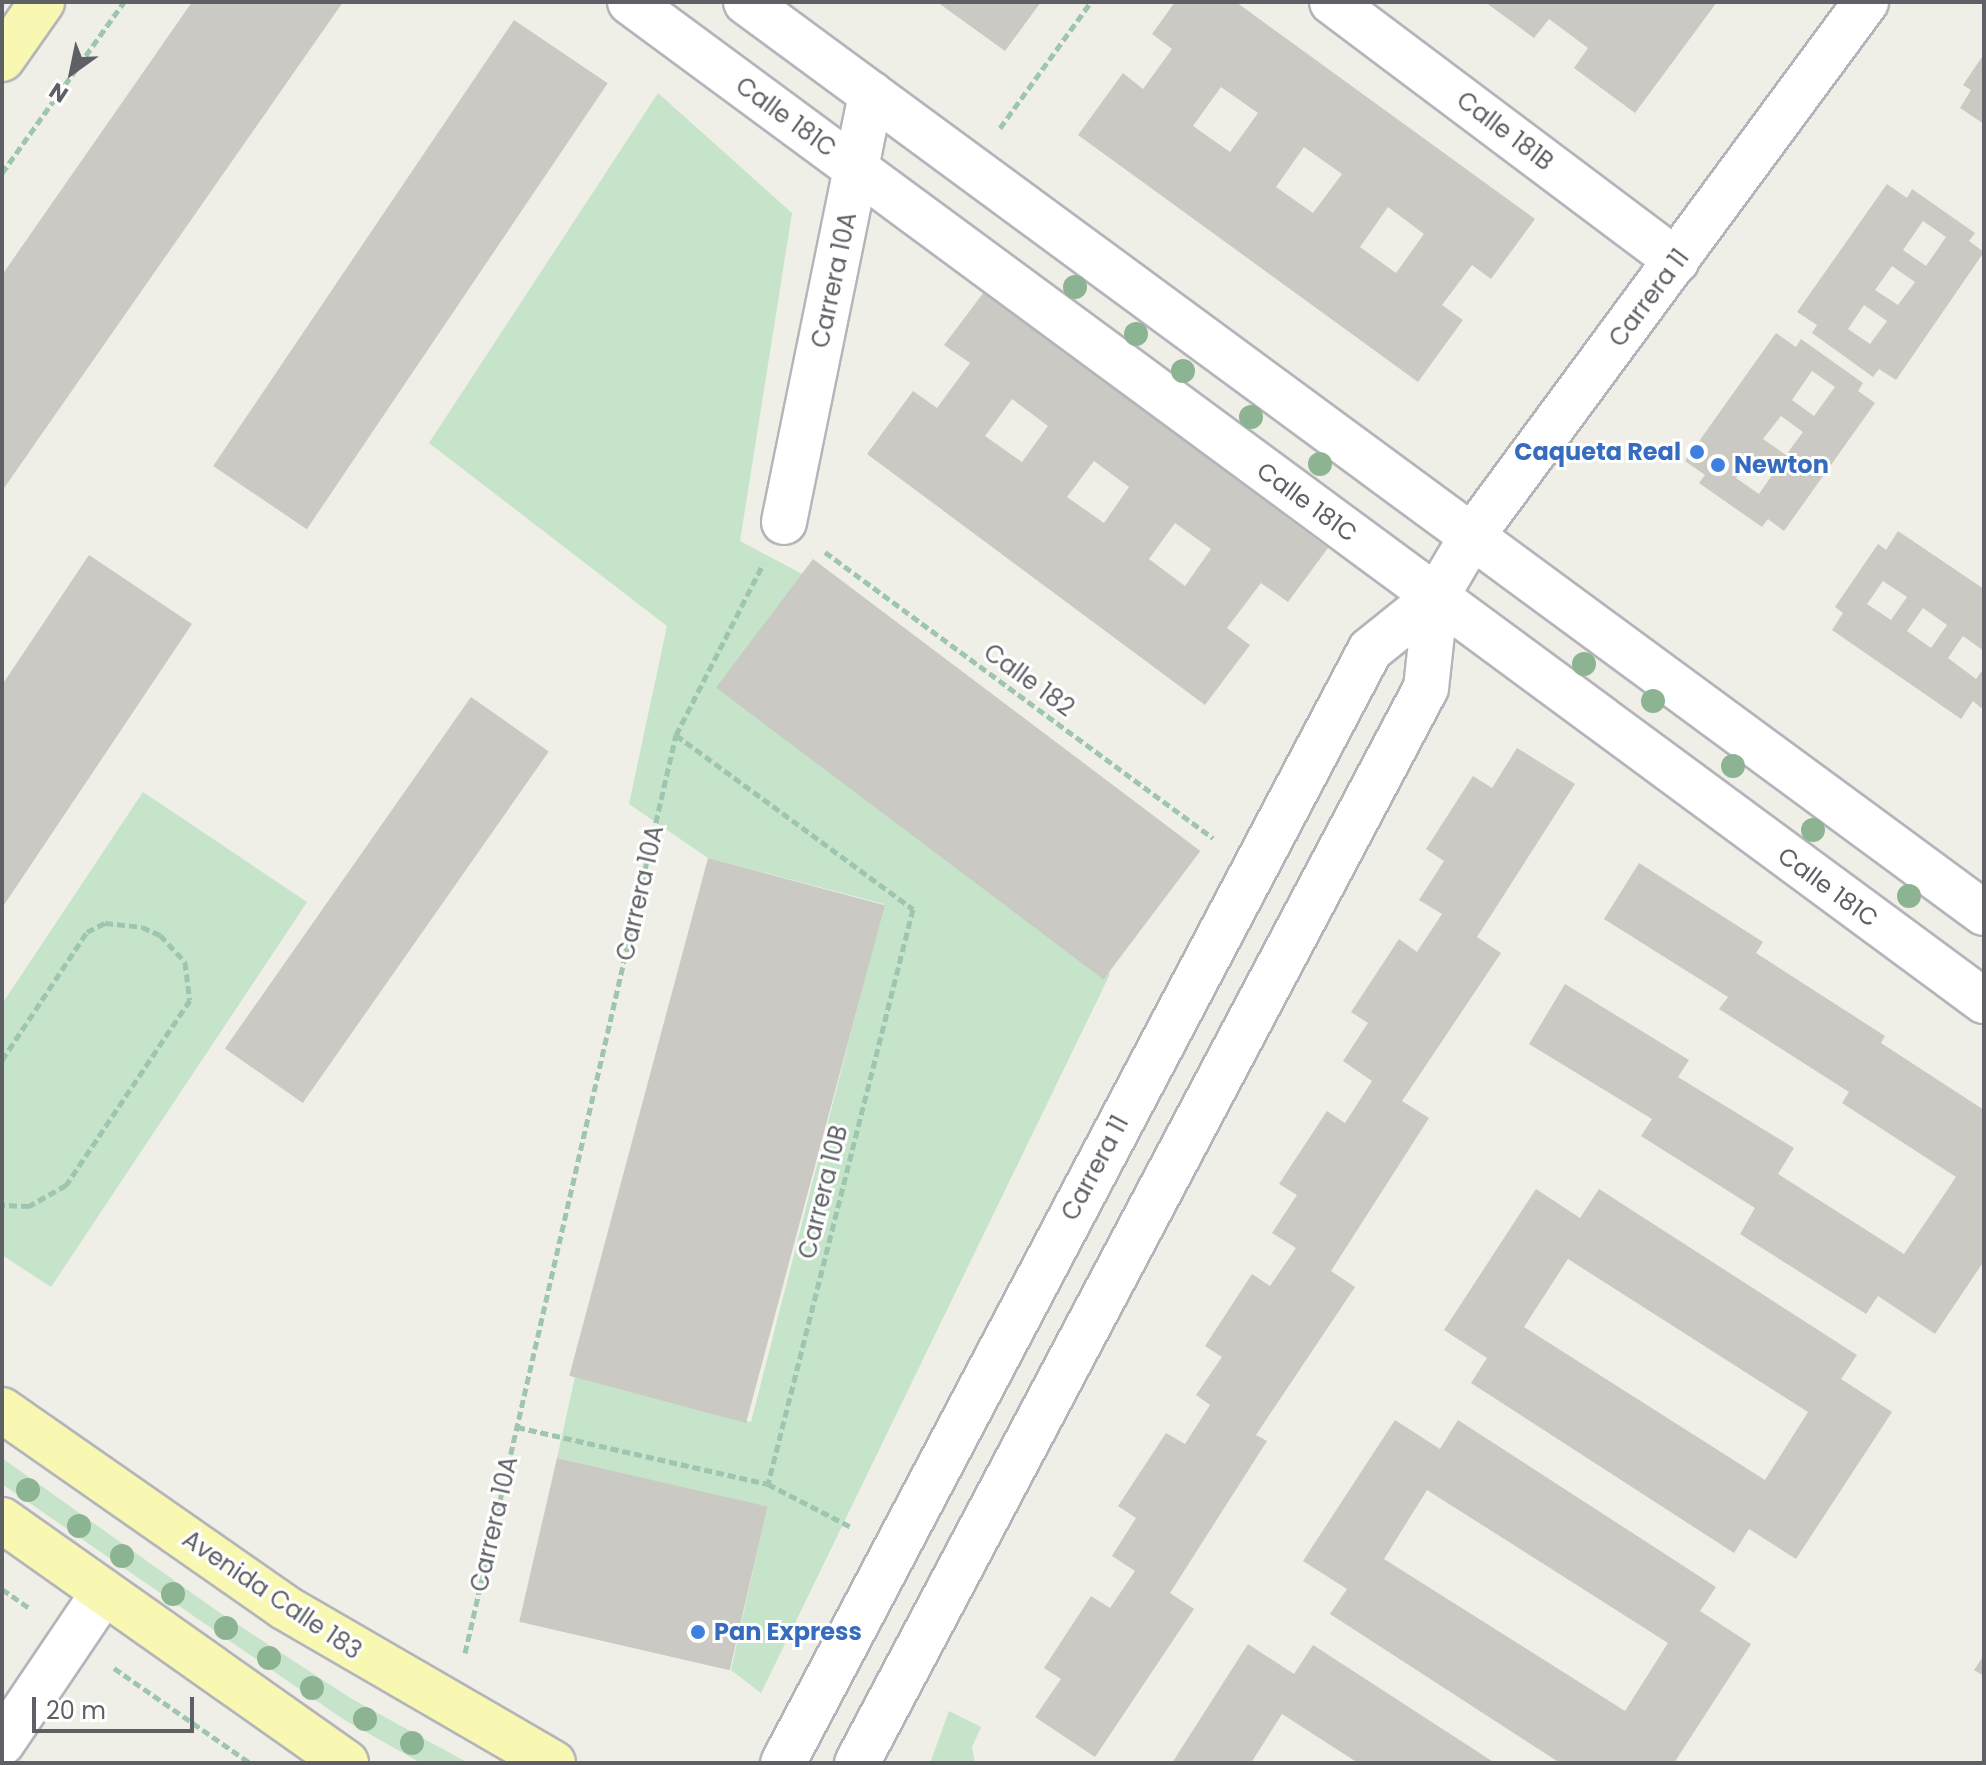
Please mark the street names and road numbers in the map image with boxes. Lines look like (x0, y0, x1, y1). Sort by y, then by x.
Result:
street label: Calle 181C (730, 71, 842, 163)
street label: Calle 181B (1451, 85, 1559, 177)
street label: Carrera 10A (806, 209, 862, 351)
street label: Carrera 11 (1603, 244, 1695, 352)
street label: Calle 181C (1251, 456, 1363, 548)
street label: Calle 182 (978, 638, 1080, 722)
street label: Carrera 10A (610, 823, 670, 963)
street label: Calle 181C (1772, 841, 1884, 933)
street label: Carrera 11 (1055, 1111, 1135, 1225)
street label: Carrera 10B (793, 1122, 853, 1262)
street label: Carrera 10A (464, 1454, 524, 1594)
street label: Avenida Calle 183 (177, 1525, 367, 1665)

